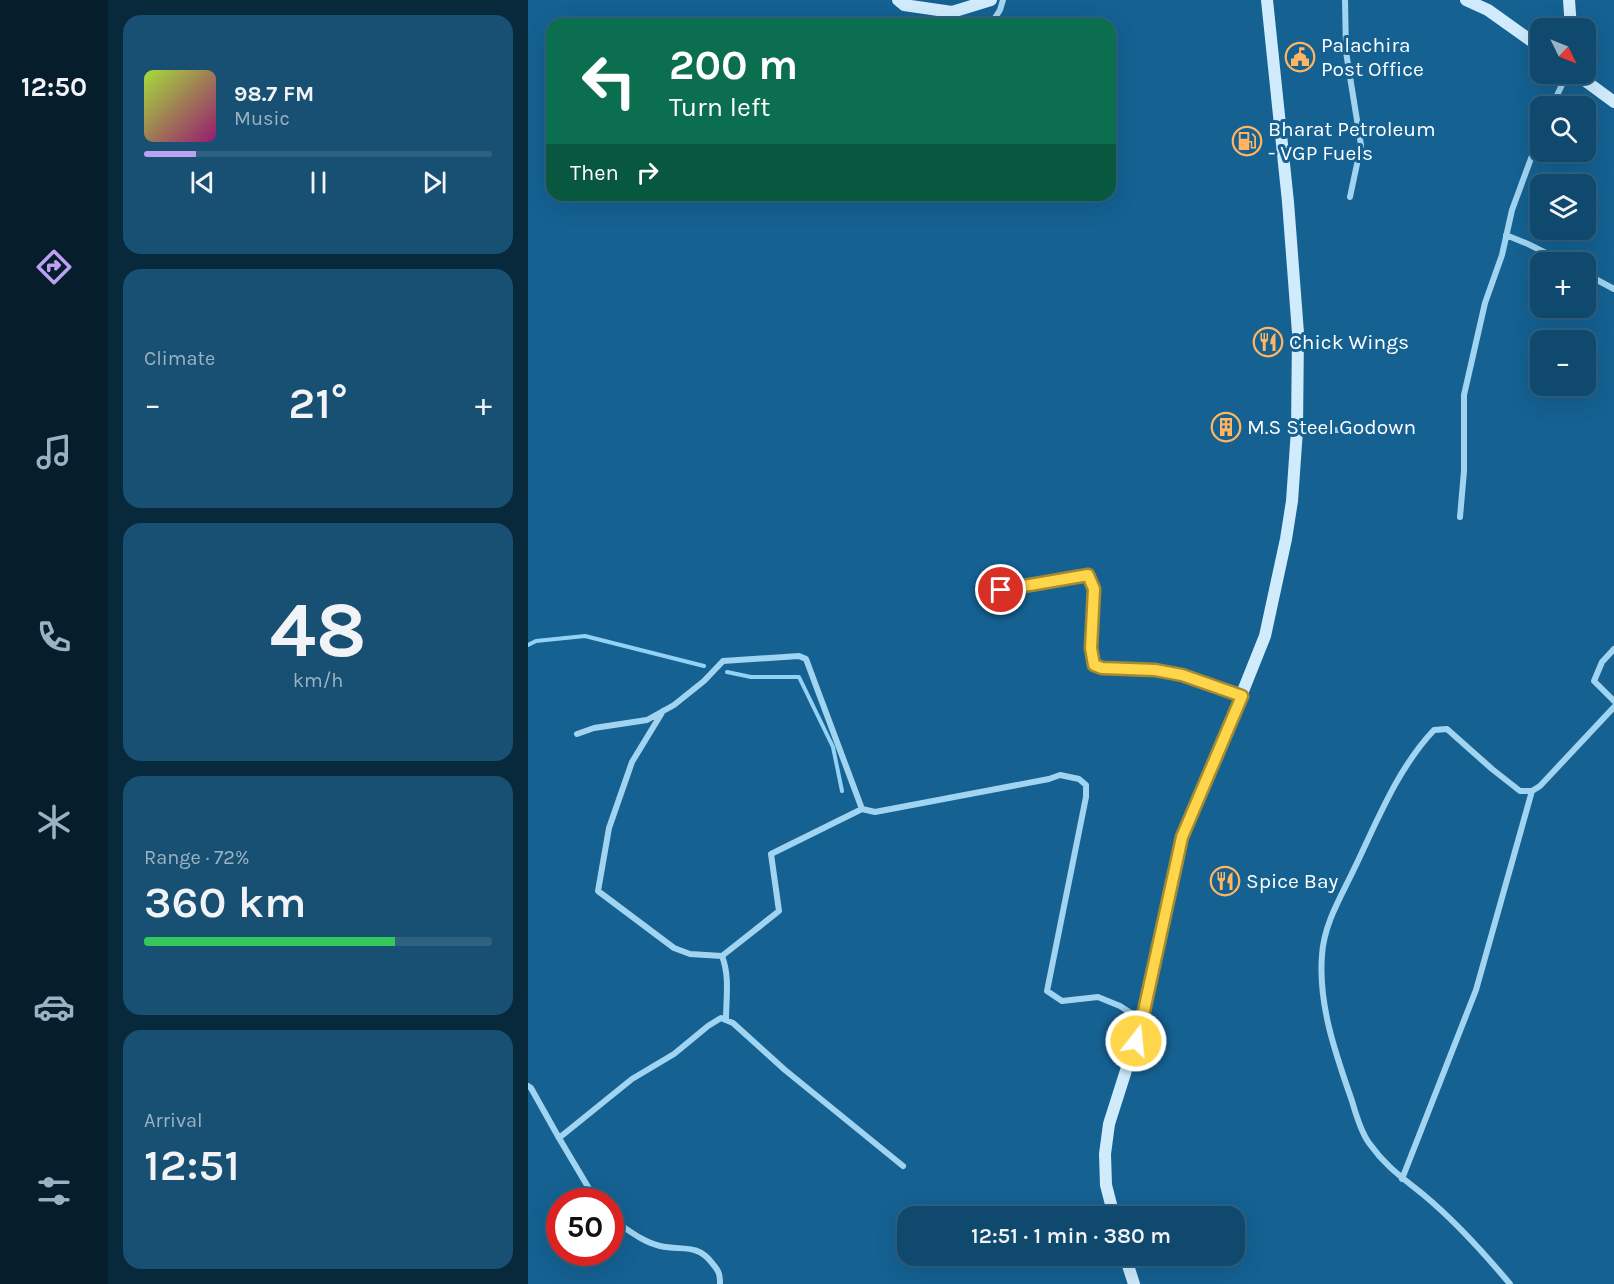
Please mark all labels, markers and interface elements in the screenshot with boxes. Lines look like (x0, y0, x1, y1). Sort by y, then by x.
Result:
north arrow (1530, 18, 1596, 84)
map controls (1530, 18, 1596, 396)
place label: Palachira Post Office (1321, 33, 1424, 81)
text: 200 m (669, 40, 798, 90)
public building icon: Palachira Post Office (1284, 41, 1316, 73)
icon: left (570, 42, 648, 120)
text: 12:50 (21, 71, 87, 103)
text: 98.7 FM (234, 81, 314, 107)
text: Turn left (669, 91, 770, 123)
button: search (1530, 96, 1596, 162)
text: Music (234, 107, 290, 130)
place label: Bharat Petroleum - VGP Fuels (1268, 117, 1436, 165)
fuel station icon: Bharat Petroleum - VGP Fuels (1231, 125, 1263, 157)
icon: right (631, 156, 664, 189)
text: Then (570, 160, 619, 186)
icon: previous (186, 166, 219, 199)
icon: pause (302, 166, 335, 199)
icon: next (418, 166, 451, 199)
button: layers (1530, 174, 1596, 240)
icon: directions (33, 246, 75, 288)
button: + (1530, 252, 1596, 318)
restaurant icon: Chick Wings (1252, 326, 1284, 358)
place label: Chick Wings (1289, 330, 1409, 354)
button: − (1530, 330, 1596, 396)
text: Climate (144, 347, 215, 370)
text: 21° (288, 377, 348, 429)
text: − (144, 385, 161, 423)
text: + (475, 385, 492, 423)
building icon: M.S Steel Godown (1210, 411, 1242, 443)
place label: M.S Steel Godown (1247, 415, 1416, 439)
icon: music (33, 431, 75, 473)
pin (975, 564, 1026, 615)
icon: arrive (984, 573, 1017, 606)
text: 48 (270, 584, 366, 676)
icon: phone (33, 616, 75, 658)
text: km/h (293, 669, 343, 692)
icon: climate (33, 801, 75, 843)
text: Range · 72% (144, 846, 249, 869)
restaurant icon: Spice Bay (1209, 865, 1241, 897)
place label: Spice Bay (1246, 869, 1338, 893)
text: 360 km (144, 876, 307, 928)
icon: car (33, 986, 75, 1028)
position arrow (1104, 1009, 1168, 1073)
text: Arrival (144, 1109, 203, 1132)
text: 12:51 (144, 1139, 240, 1191)
icon: filters (33, 1170, 75, 1212)
speed limit sign: 50 (546, 1188, 624, 1266)
text: 12:51 · 1 min · 380 m (971, 1223, 1171, 1249)

